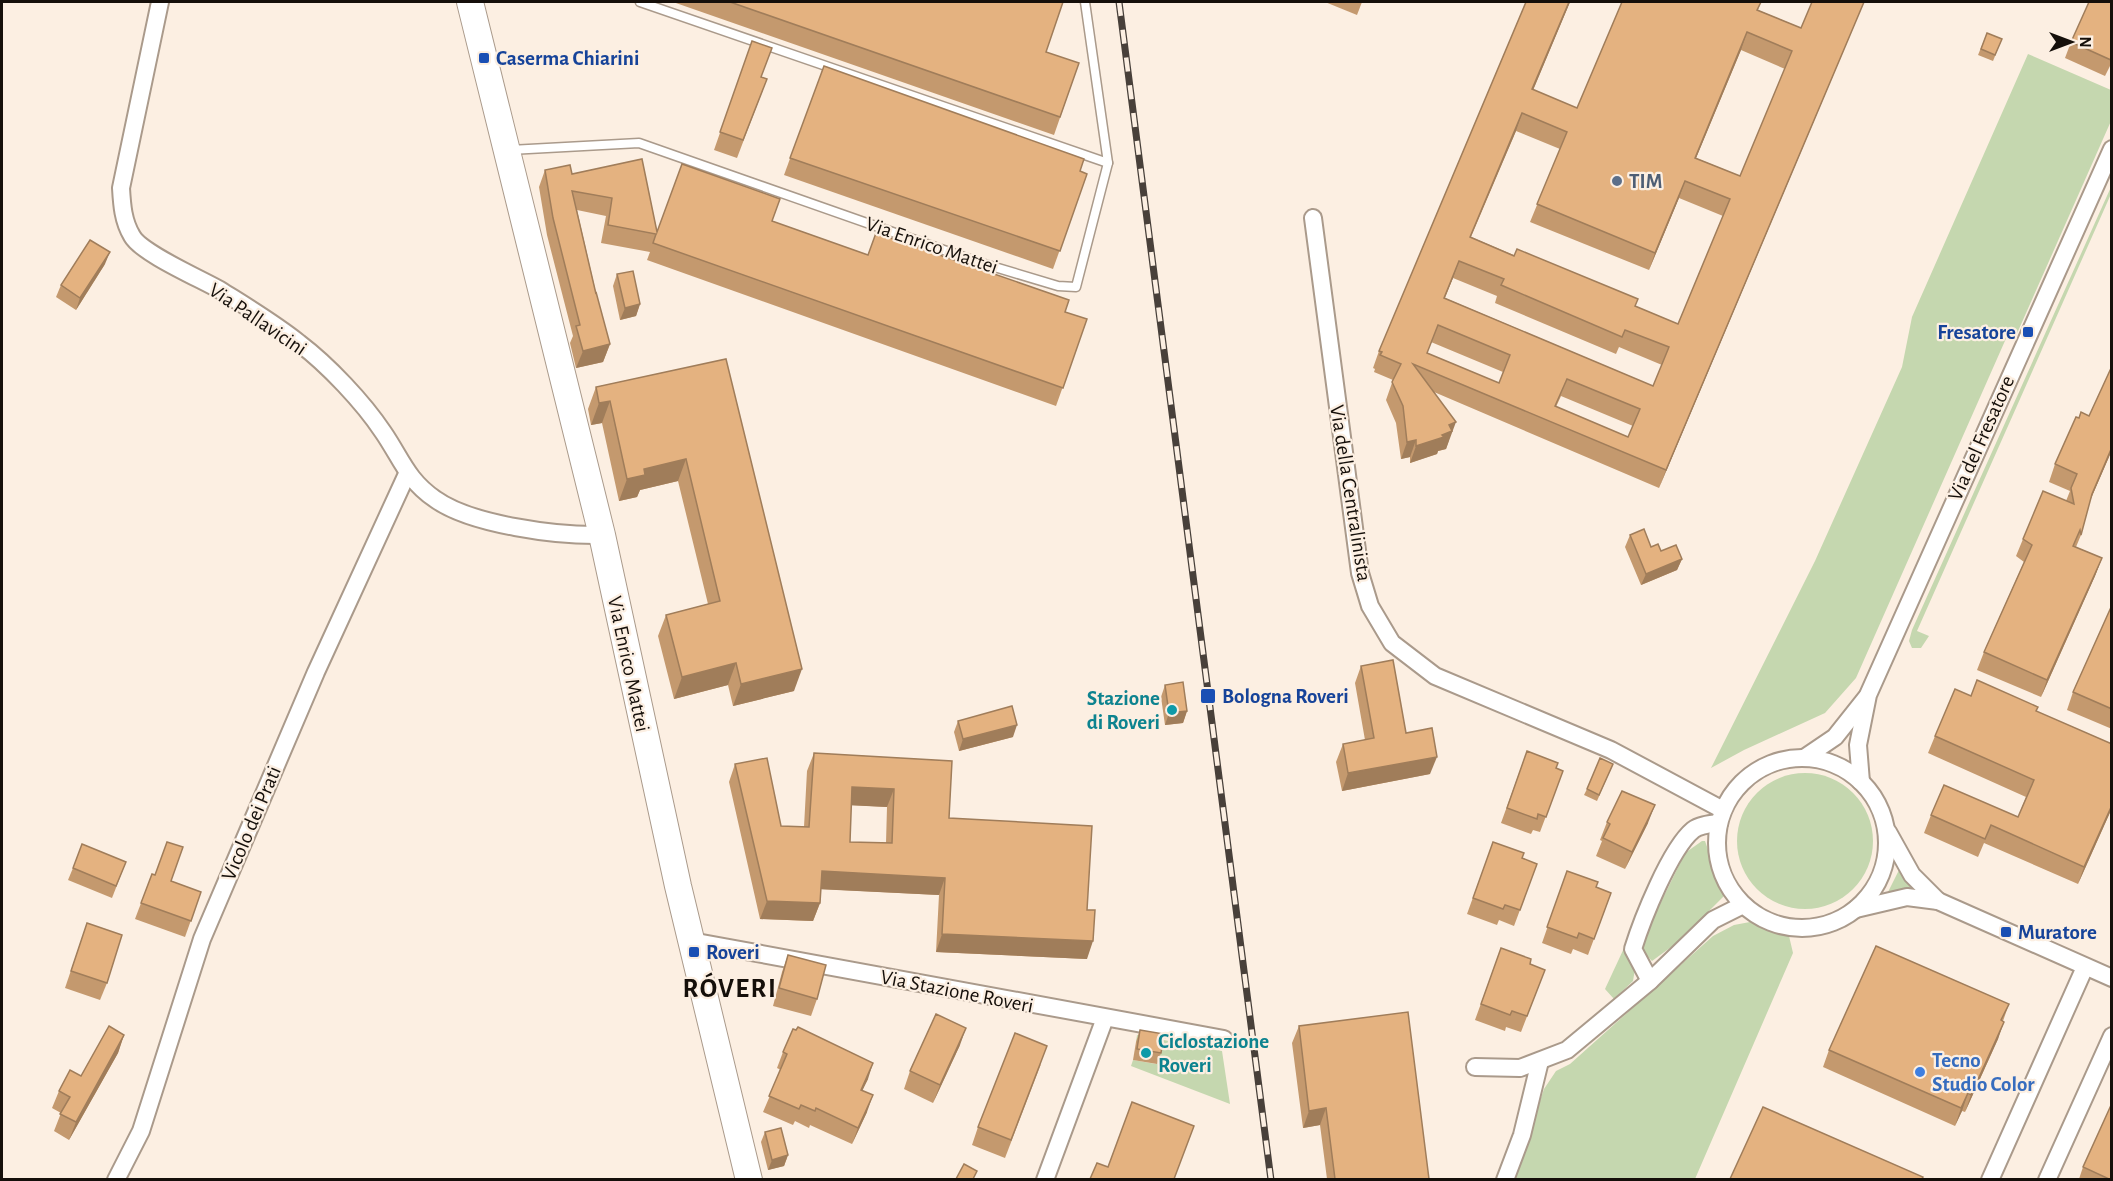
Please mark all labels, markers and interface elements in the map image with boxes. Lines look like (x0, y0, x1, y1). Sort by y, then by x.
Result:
north arrow (2041, 12, 2101, 72)
text: N (2077, 36, 2093, 48)
place label: Caserma Chiarini (496, 48, 639, 69)
marker: Caserma Chiarini (477, 51, 491, 65)
place label: TIM (1629, 171, 1662, 192)
marker: TIM (1610, 174, 1624, 188)
street label: Via Enrico Mattei (863, 213, 1001, 278)
street label: Via Pallavicini (205, 279, 310, 360)
place label: Fresatore (1937, 322, 2016, 343)
marker: Fresatore (2021, 325, 2035, 339)
street label: Via del Fresatore (1945, 372, 2018, 504)
street label: Via della Centralinista (1326, 403, 1375, 583)
street label: Via Enrico Mattei (604, 594, 653, 734)
place label: Bologna Roveri (1222, 686, 1349, 707)
marker: Bologna Roveri (1199, 687, 1217, 705)
place label: Stazione di Roveri (1087, 688, 1160, 733)
marker: Stazione di Roveri (1165, 703, 1179, 717)
street label: Vicolo dei Prati (218, 763, 285, 883)
place label: Muratore (2018, 922, 2097, 943)
marker: Muratore (1999, 925, 2013, 939)
place label: Roveri (706, 942, 760, 963)
marker: Roveri (687, 945, 701, 959)
street label: Via Stazione Roveri (879, 966, 1035, 1017)
district label: RÓVERI (683, 972, 777, 1002)
place label: Ciclostazione Roveri (1158, 1031, 1269, 1076)
marker: Ciclostazione Roveri (1139, 1046, 1153, 1060)
place label: Tecno Studio Color (1932, 1050, 2035, 1095)
marker: Tecno Studio Color (1913, 1065, 1927, 1079)

